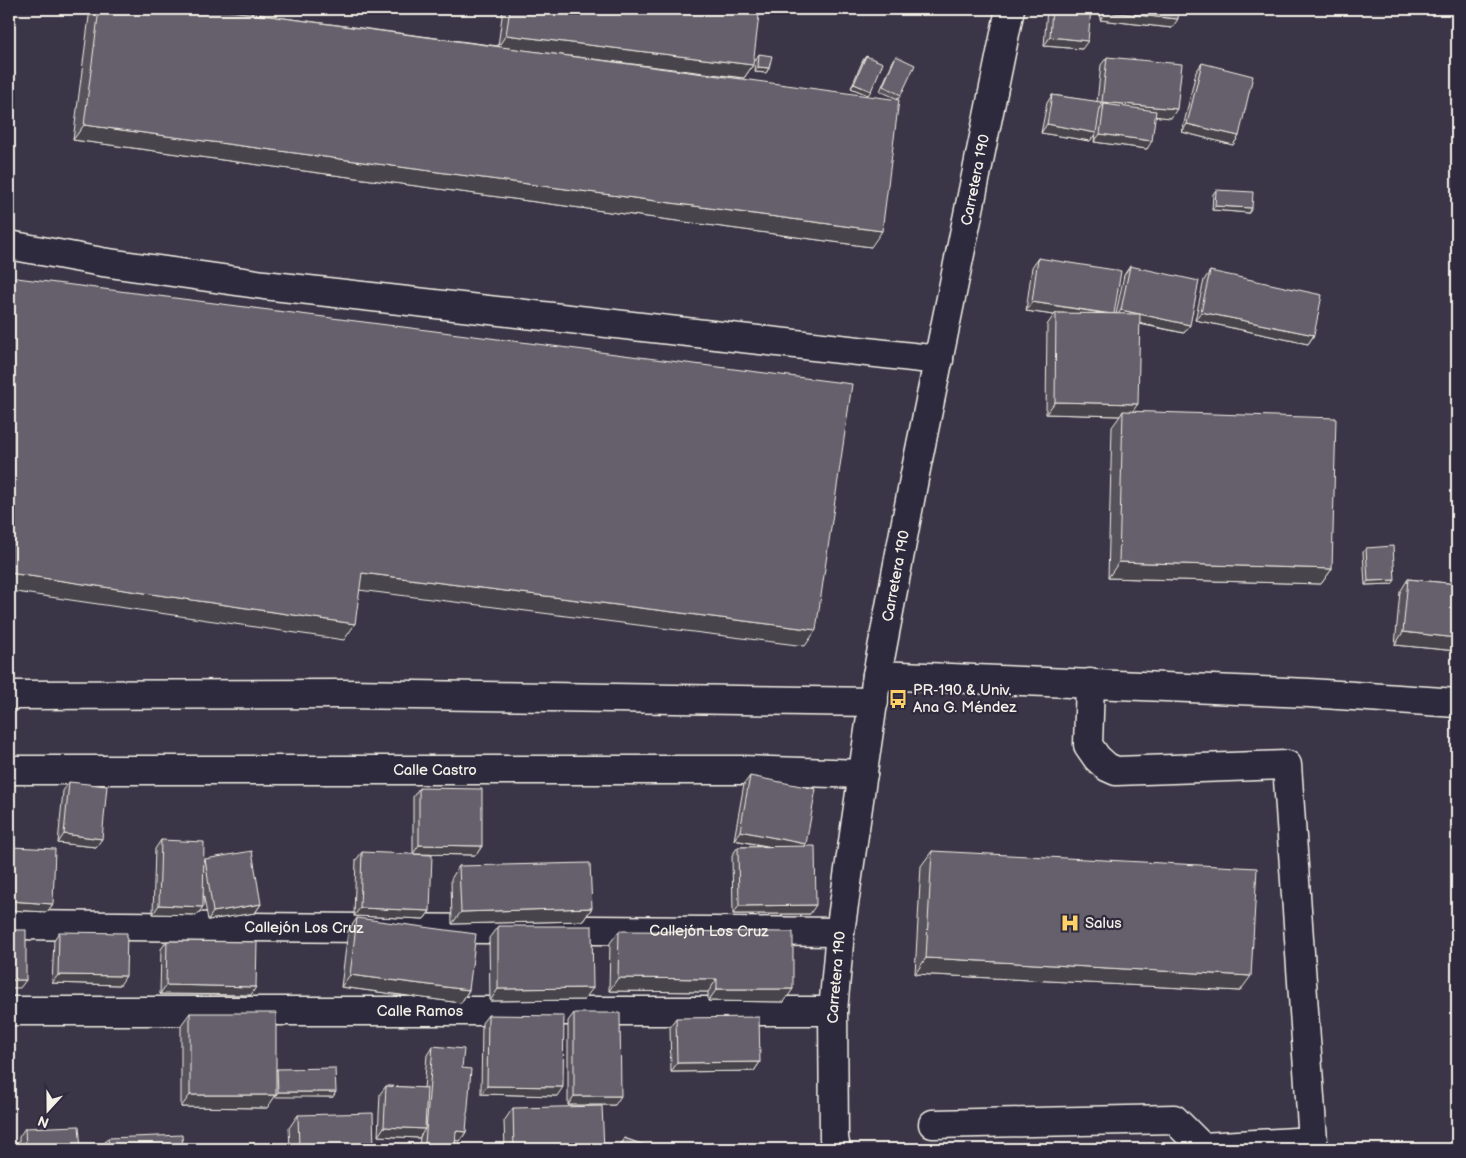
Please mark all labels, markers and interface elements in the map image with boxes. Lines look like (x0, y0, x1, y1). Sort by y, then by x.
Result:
street label: Carretera 190 (957, 132, 994, 227)
street label: Carretera 190 (878, 529, 914, 623)
place label: PR-190 & Univ. Ana G. Méndez (913, 681, 1017, 717)
bus stop icon: PR-190 & Univ. Ana G. Méndez (887, 688, 909, 710)
street label: Calle Castro (393, 761, 477, 780)
hospital icon: Salus (1059, 912, 1081, 934)
place label: Salus (1085, 914, 1122, 933)
street label: Callejón Los Cruz (244, 918, 364, 938)
street label: Callejón Los Cruz (649, 921, 769, 941)
street label: Carretera 190 (824, 930, 850, 1024)
street label: Calle Ramos (377, 1002, 464, 1021)
north arrow (22, 1086, 72, 1136)
text: N (36, 1112, 51, 1131)

